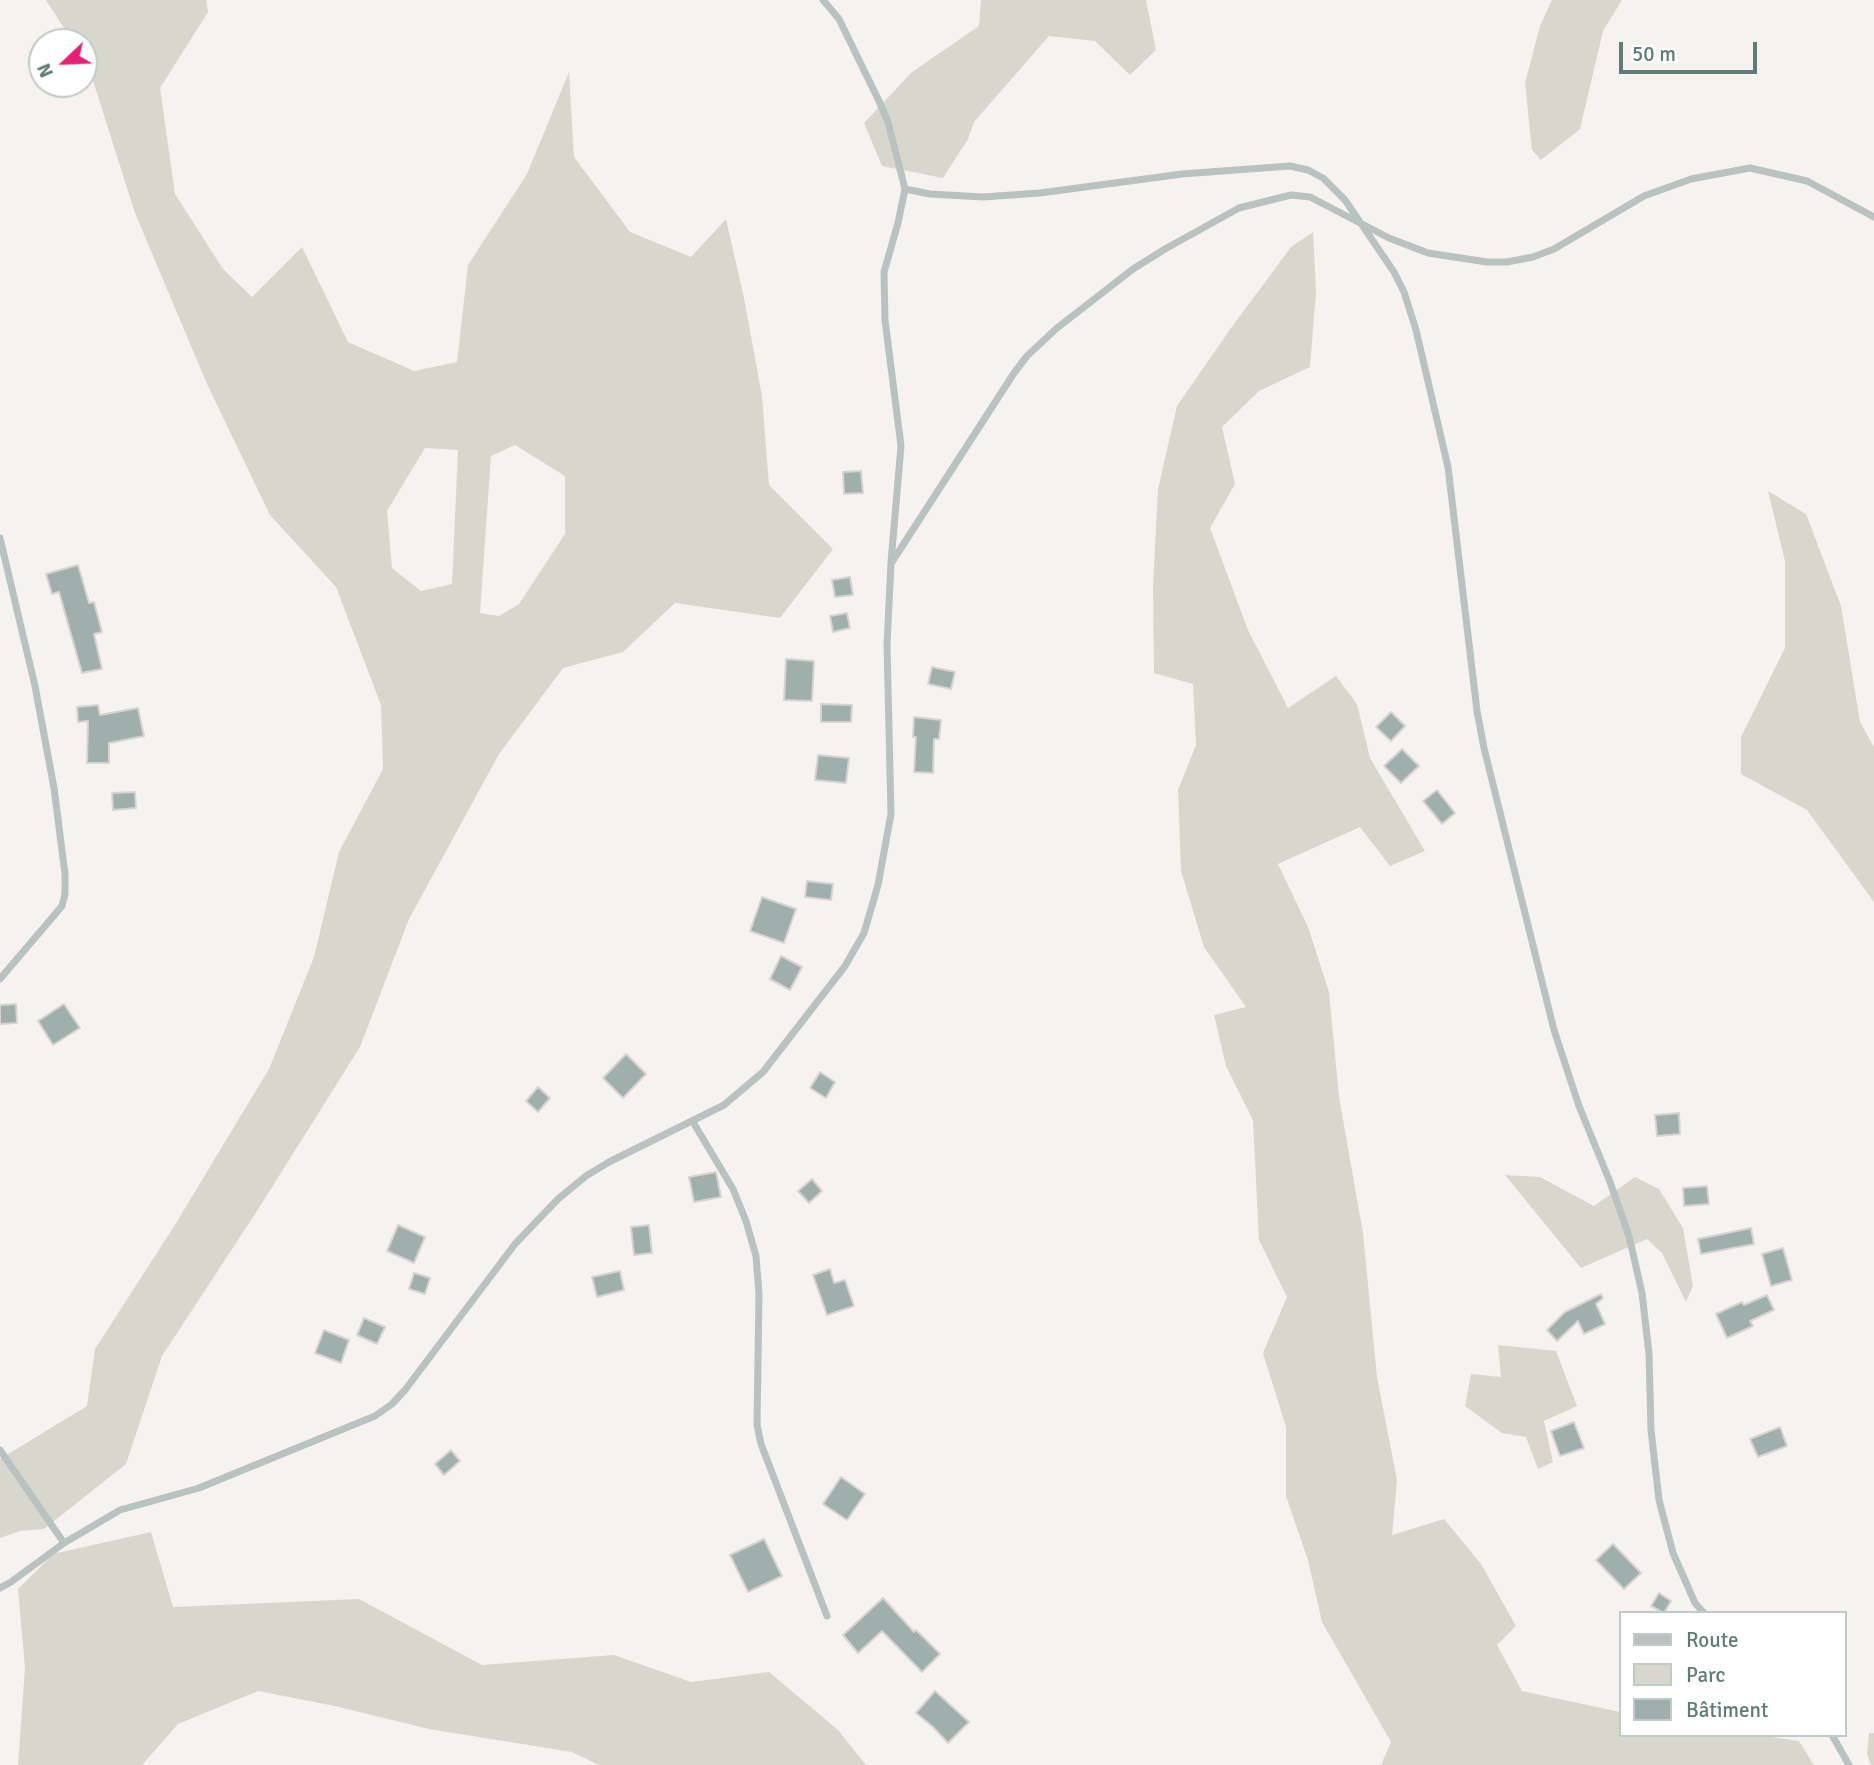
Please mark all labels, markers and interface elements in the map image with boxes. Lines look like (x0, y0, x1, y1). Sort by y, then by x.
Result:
north arrow (28, 28, 98, 98)
scale bar (1622, 28, 1760, 72)
text: 50 m (1632, 41, 1676, 67)
text: N (32, 60, 59, 81)
legend (1618, 1611, 1846, 1737)
text: Route (1686, 1627, 1738, 1653)
text: Parc (1686, 1662, 1725, 1688)
text: Bâtiment (1686, 1697, 1768, 1723)

